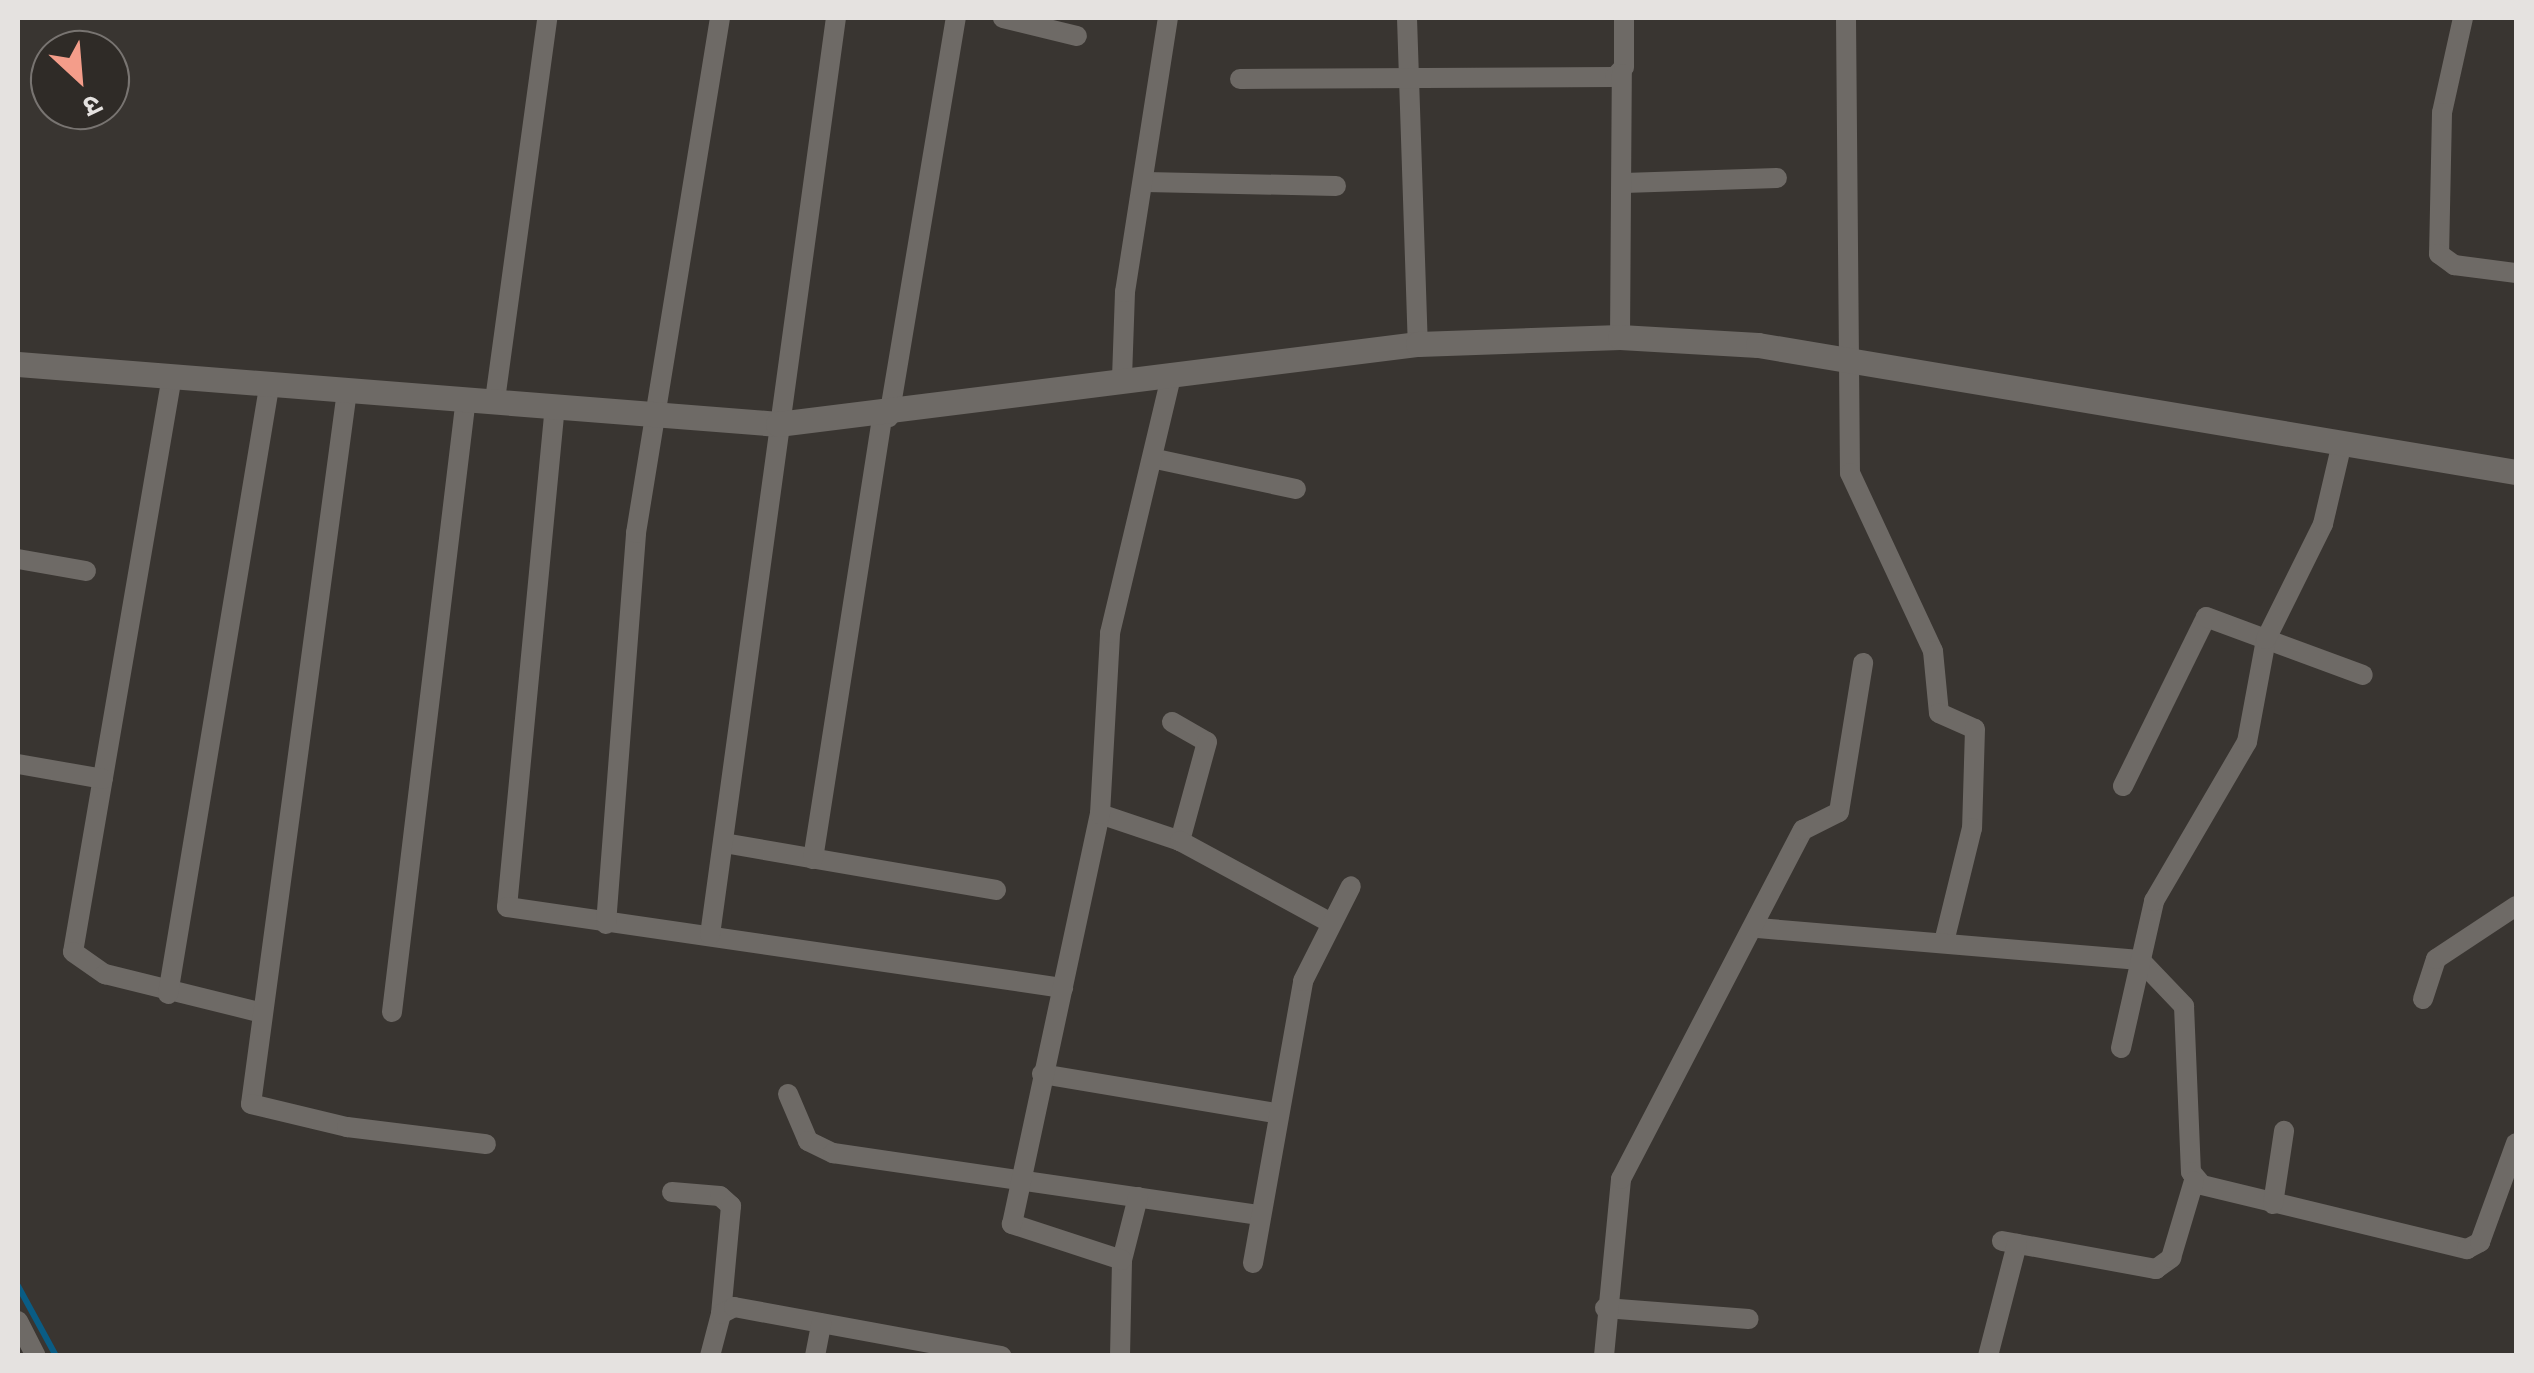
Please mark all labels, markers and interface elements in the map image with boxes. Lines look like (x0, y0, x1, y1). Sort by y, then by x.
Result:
north arrow (30, 30, 130, 130)
text: उ (77, 86, 108, 125)

